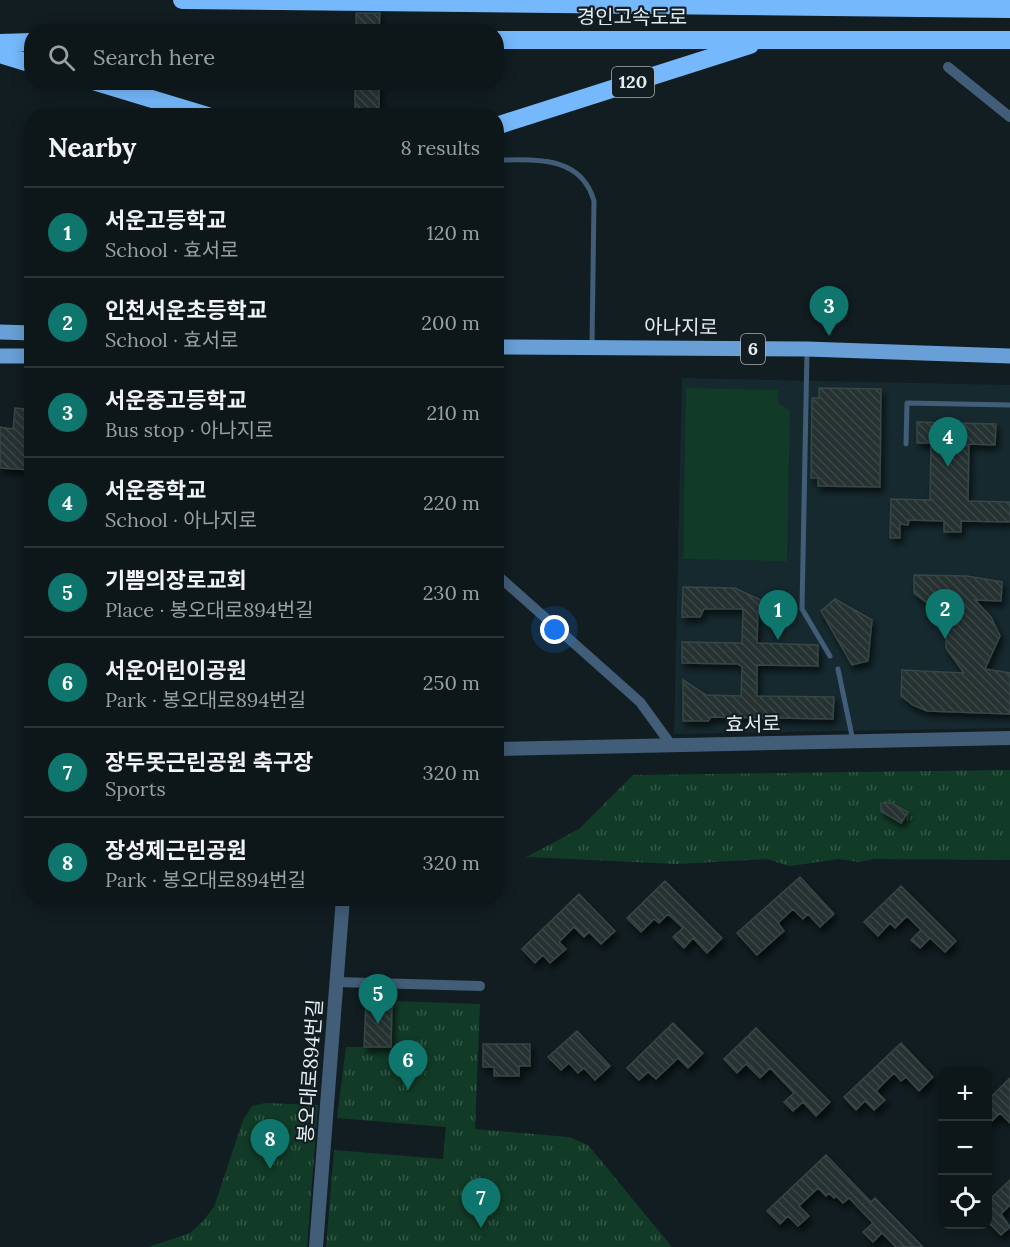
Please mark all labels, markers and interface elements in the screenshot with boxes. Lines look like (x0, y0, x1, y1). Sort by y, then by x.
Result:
street label: 경인고속도로 (577, 4, 687, 29)
search box (24, 24, 504, 90)
icon: search (45, 41, 78, 74)
text: Search here (93, 43, 215, 71)
road number: 120 (612, 67, 654, 97)
text: Nearby (48, 131, 136, 164)
text: 8 results (401, 135, 480, 160)
text: 서운고등학교 (105, 206, 226, 234)
text: 1 (63, 220, 72, 245)
text: 120 m (426, 220, 480, 245)
text: School · 효서로 (105, 237, 239, 262)
pin: 3 (810, 286, 848, 336)
text: 인천서운초등학교 (105, 296, 267, 324)
text: 2 (62, 310, 73, 335)
text: 200 m (421, 310, 480, 335)
street label: 아나지로 (644, 313, 718, 340)
text: School · 효서로 (105, 327, 239, 352)
road number: 6 (741, 334, 765, 364)
text: 서운중고등학교 (105, 386, 247, 414)
text: 3 (62, 400, 73, 425)
text: 210 m (426, 400, 480, 425)
text: Bus stop · 아나지로 (105, 417, 274, 442)
pin: 4 (928, 418, 968, 467)
text: 서운중학교 (105, 476, 206, 504)
text: 4 (62, 490, 73, 515)
text: 220 m (423, 490, 480, 515)
text: School · 아나지로 (105, 507, 257, 532)
text: 기쁨의장로교회 (105, 566, 247, 594)
text: 5 (62, 580, 73, 605)
text: 230 m (423, 580, 480, 605)
pin: 1 (758, 590, 798, 640)
pin: 2 (926, 590, 964, 639)
text: Place · 봉오대로894번길 (105, 597, 314, 622)
your location (540, 615, 569, 644)
text: 서운어린이공원 (105, 656, 247, 684)
text: 6 (62, 670, 73, 695)
text: 250 m (423, 670, 480, 695)
text: Park · 봉오대로894번길 (105, 687, 306, 712)
street label: 효서로 (725, 711, 781, 736)
text: 장두못근린공원 축구장 (105, 748, 313, 776)
text: 7 (63, 760, 72, 785)
text: 320 m (423, 760, 480, 785)
text: Sports (105, 776, 166, 801)
text: 장성제근린공원 (105, 836, 247, 864)
text: 8 (62, 850, 73, 875)
text: 320 m (423, 850, 480, 875)
text: Park · 봉오대로894번길 (105, 867, 306, 892)
pin: 5 (358, 974, 398, 1024)
street label: 봉오대로894번길 (292, 998, 327, 1144)
pin: 6 (388, 1040, 428, 1090)
map controls (938, 1067, 992, 1229)
button: + (938, 1067, 992, 1121)
pin: 8 (250, 1120, 290, 1169)
button: − (938, 1121, 992, 1175)
button: locate (938, 1175, 992, 1229)
pin: 7 (462, 1178, 500, 1228)

